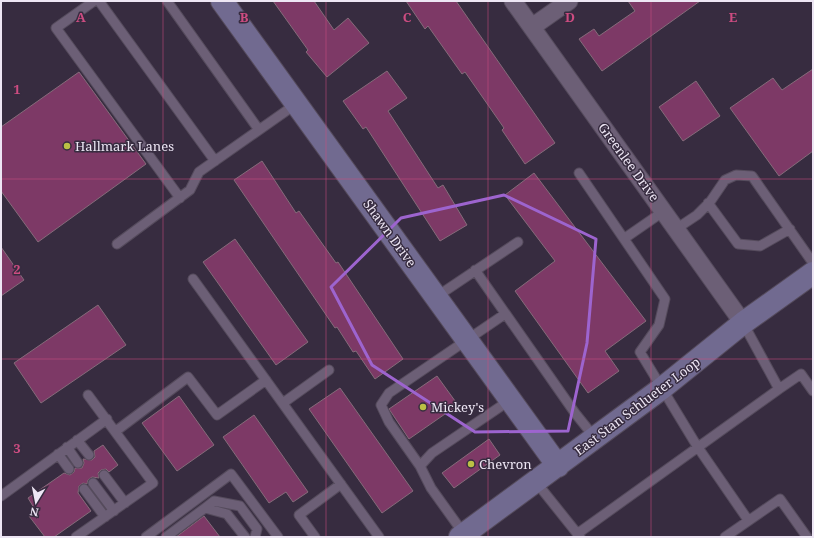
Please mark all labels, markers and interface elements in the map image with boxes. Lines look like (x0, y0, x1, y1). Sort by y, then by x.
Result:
text: A (76, 8, 86, 26)
text: B (240, 8, 249, 26)
text: C (403, 8, 412, 26)
text: D (565, 8, 575, 26)
text: E (729, 8, 738, 26)
text: 1 (13, 80, 21, 98)
street label: Greenlee Drive (594, 119, 664, 205)
place label: Hallmark Lanes (75, 137, 174, 155)
marker: Hallmark Lanes (62, 141, 72, 151)
street label: Shawn Drive (359, 195, 421, 271)
text: 2 (13, 260, 21, 278)
street label: East Stan Schlueter Loop (570, 353, 704, 459)
place label: Mickey's (431, 398, 484, 416)
marker: Mickey's (418, 402, 428, 412)
text: 3 (13, 439, 21, 457)
place label: Chevron (479, 455, 532, 473)
marker: Chevron (466, 459, 476, 469)
north arrow (16, 482, 56, 522)
text: N (28, 504, 40, 520)

